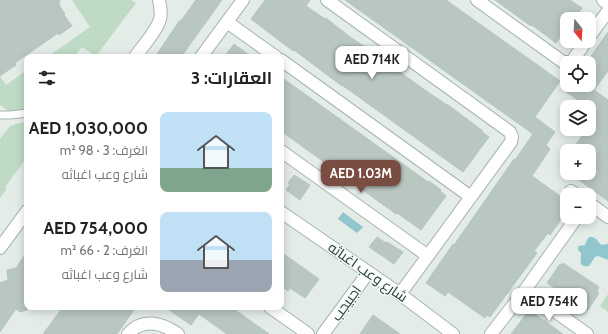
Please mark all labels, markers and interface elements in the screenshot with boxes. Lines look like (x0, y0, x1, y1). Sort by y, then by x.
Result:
north arrow (560, 12, 596, 48)
map controls (560, 12, 596, 224)
pin: AED 714K (331, 46, 413, 80)
text: AED 714K (344, 51, 400, 67)
button: locate (560, 56, 596, 92)
icon: filters (36, 67, 58, 89)
text: العقارات: 3 (191, 68, 272, 88)
button: layers (560, 100, 596, 136)
text: AED 1,030,000 (29, 118, 148, 138)
icon: home (192, 128, 240, 176)
text: الغرف: 3 · 98 m² (60, 142, 148, 158)
button: + (560, 144, 596, 180)
pin: AED 1.03M (315, 160, 407, 194)
text: AED 1.03M (330, 165, 392, 181)
text: شارع وعب اغباثه (62, 166, 148, 182)
button: − (560, 188, 596, 224)
text: AED 754,000 (43, 218, 148, 238)
icon: home (192, 228, 240, 276)
street label: شارع وعب اغباثه (325, 238, 411, 306)
text: الغرف: 2 · 66 m² (60, 242, 148, 258)
text: شارع وعب اغباثه (62, 266, 148, 282)
street label: اجبيجب (327, 282, 365, 324)
pin: AED 754K (508, 288, 590, 322)
text: AED 754K (520, 293, 578, 309)

